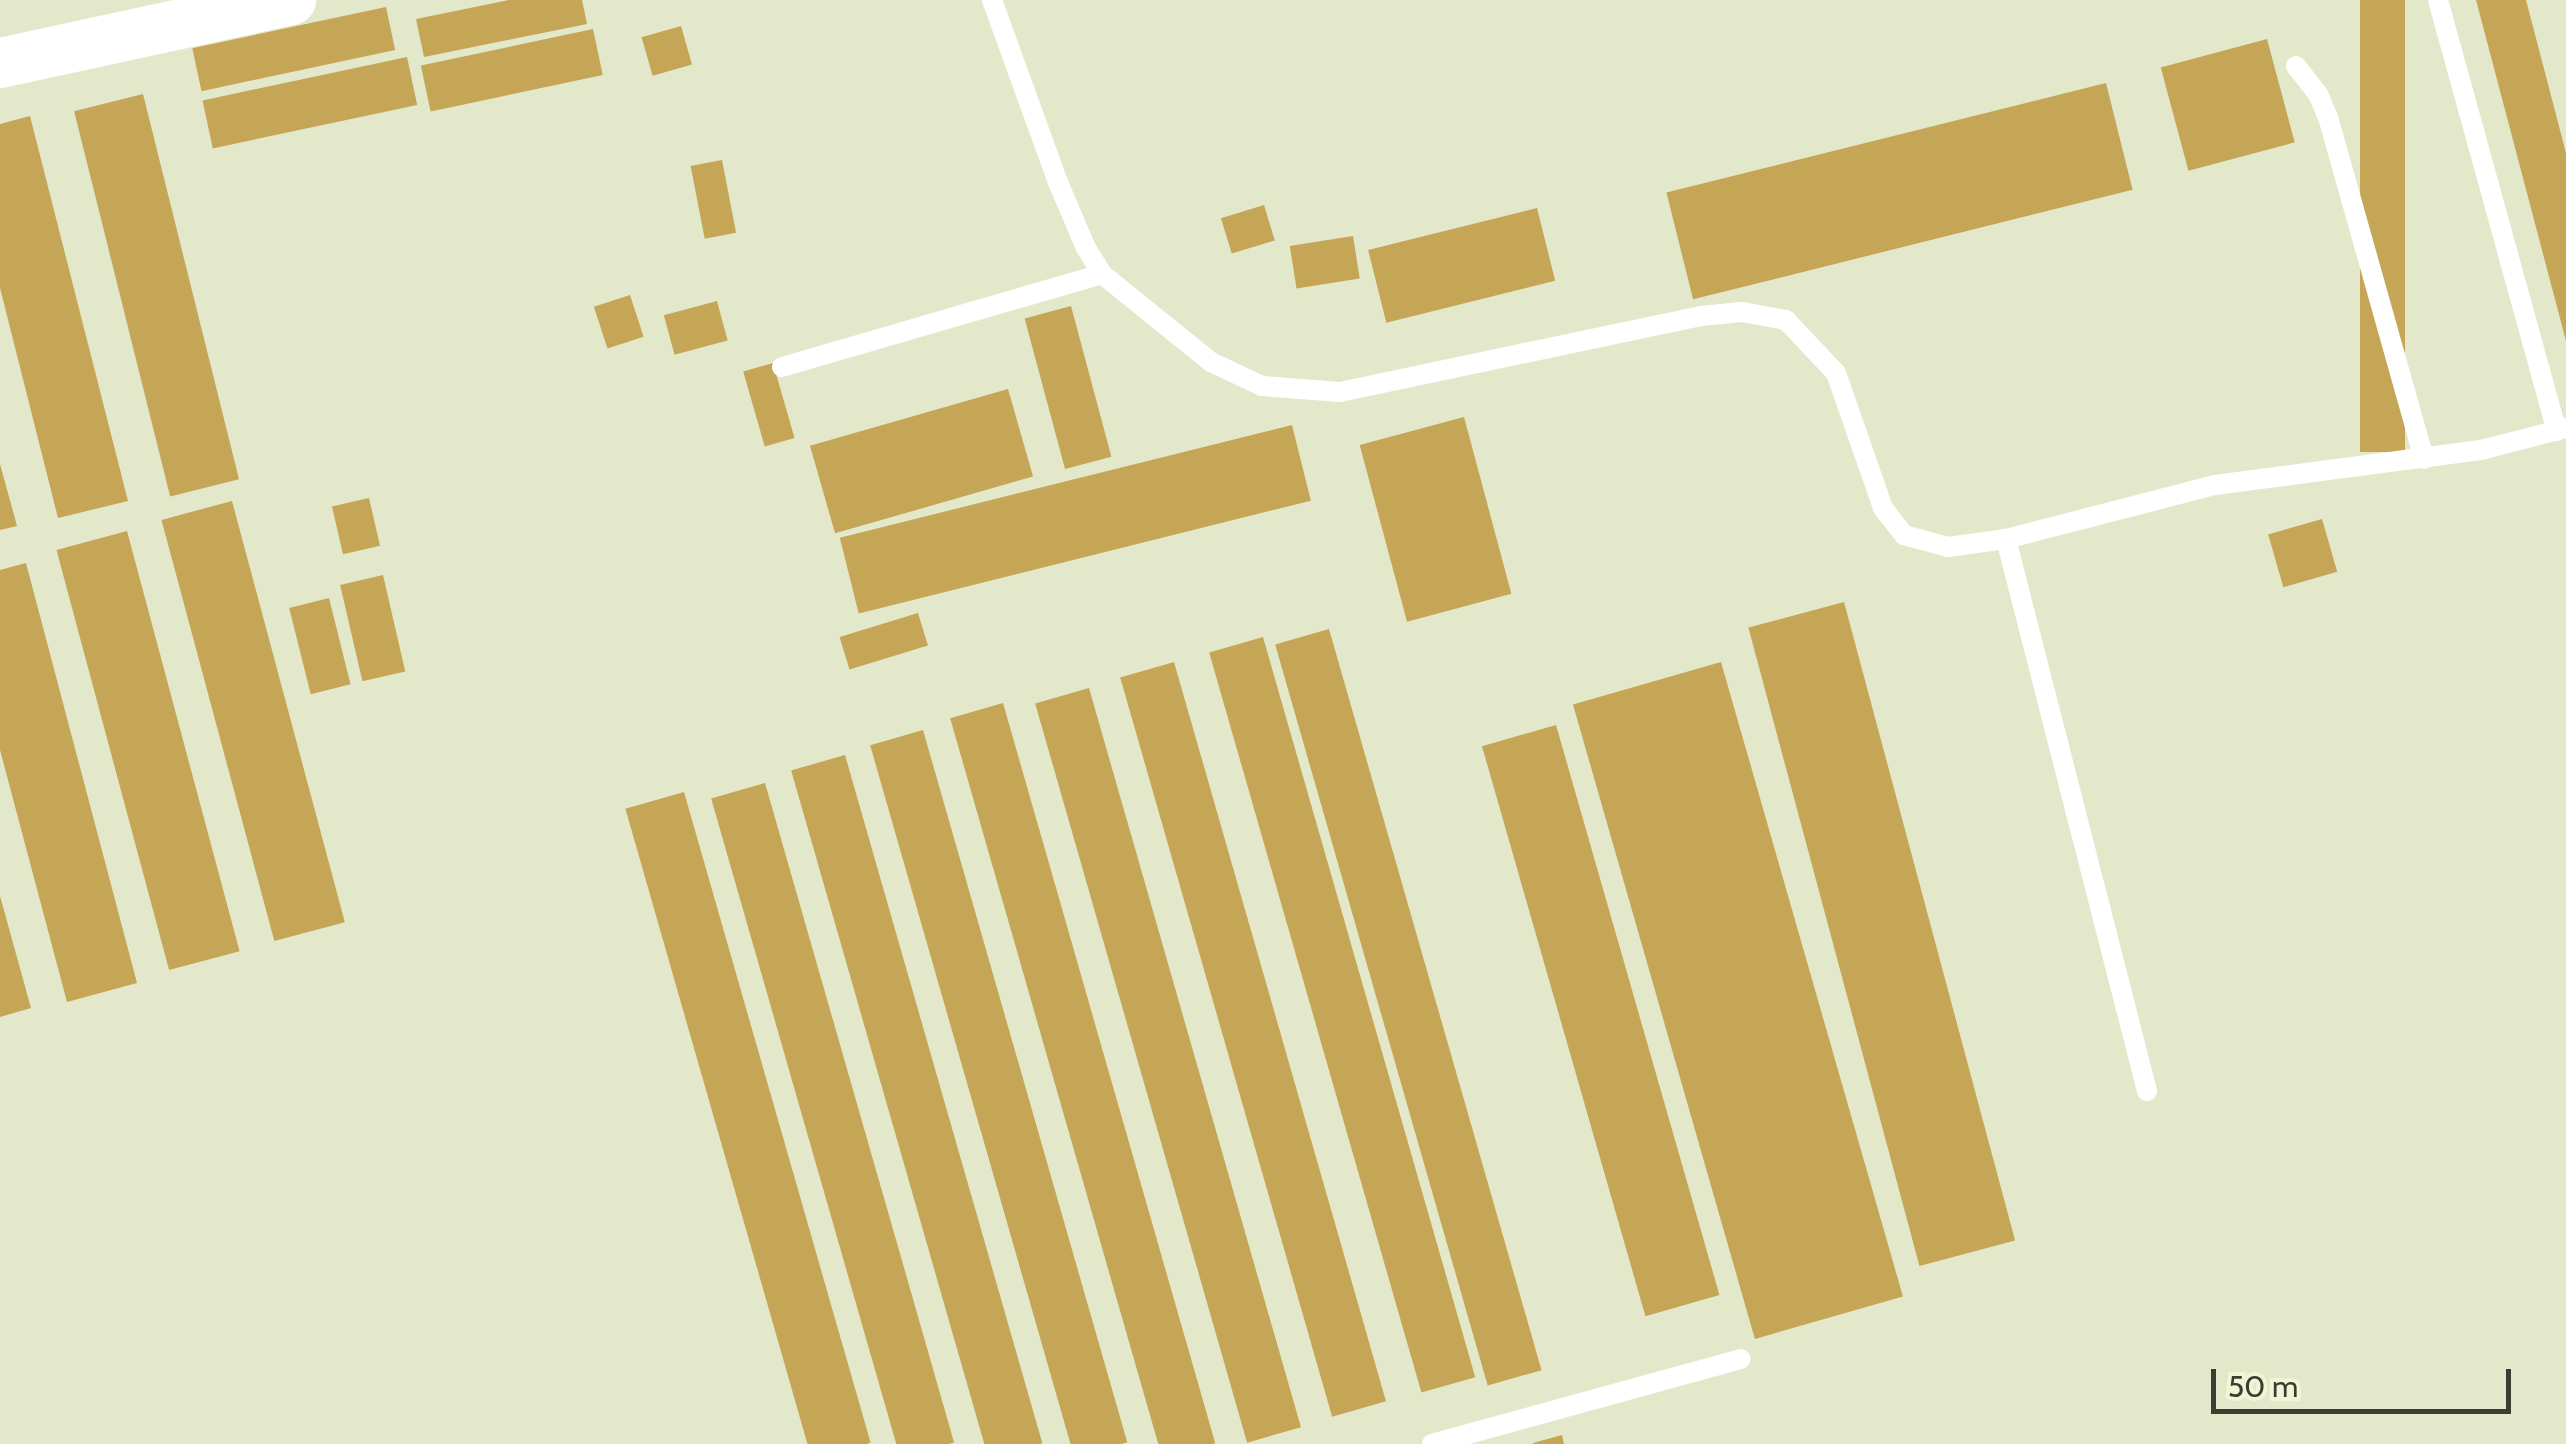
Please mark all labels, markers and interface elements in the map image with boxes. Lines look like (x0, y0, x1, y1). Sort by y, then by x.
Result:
scale bar (2216, 1349, 2516, 1411)
text: 50 m (2228, 1368, 2298, 1405)

